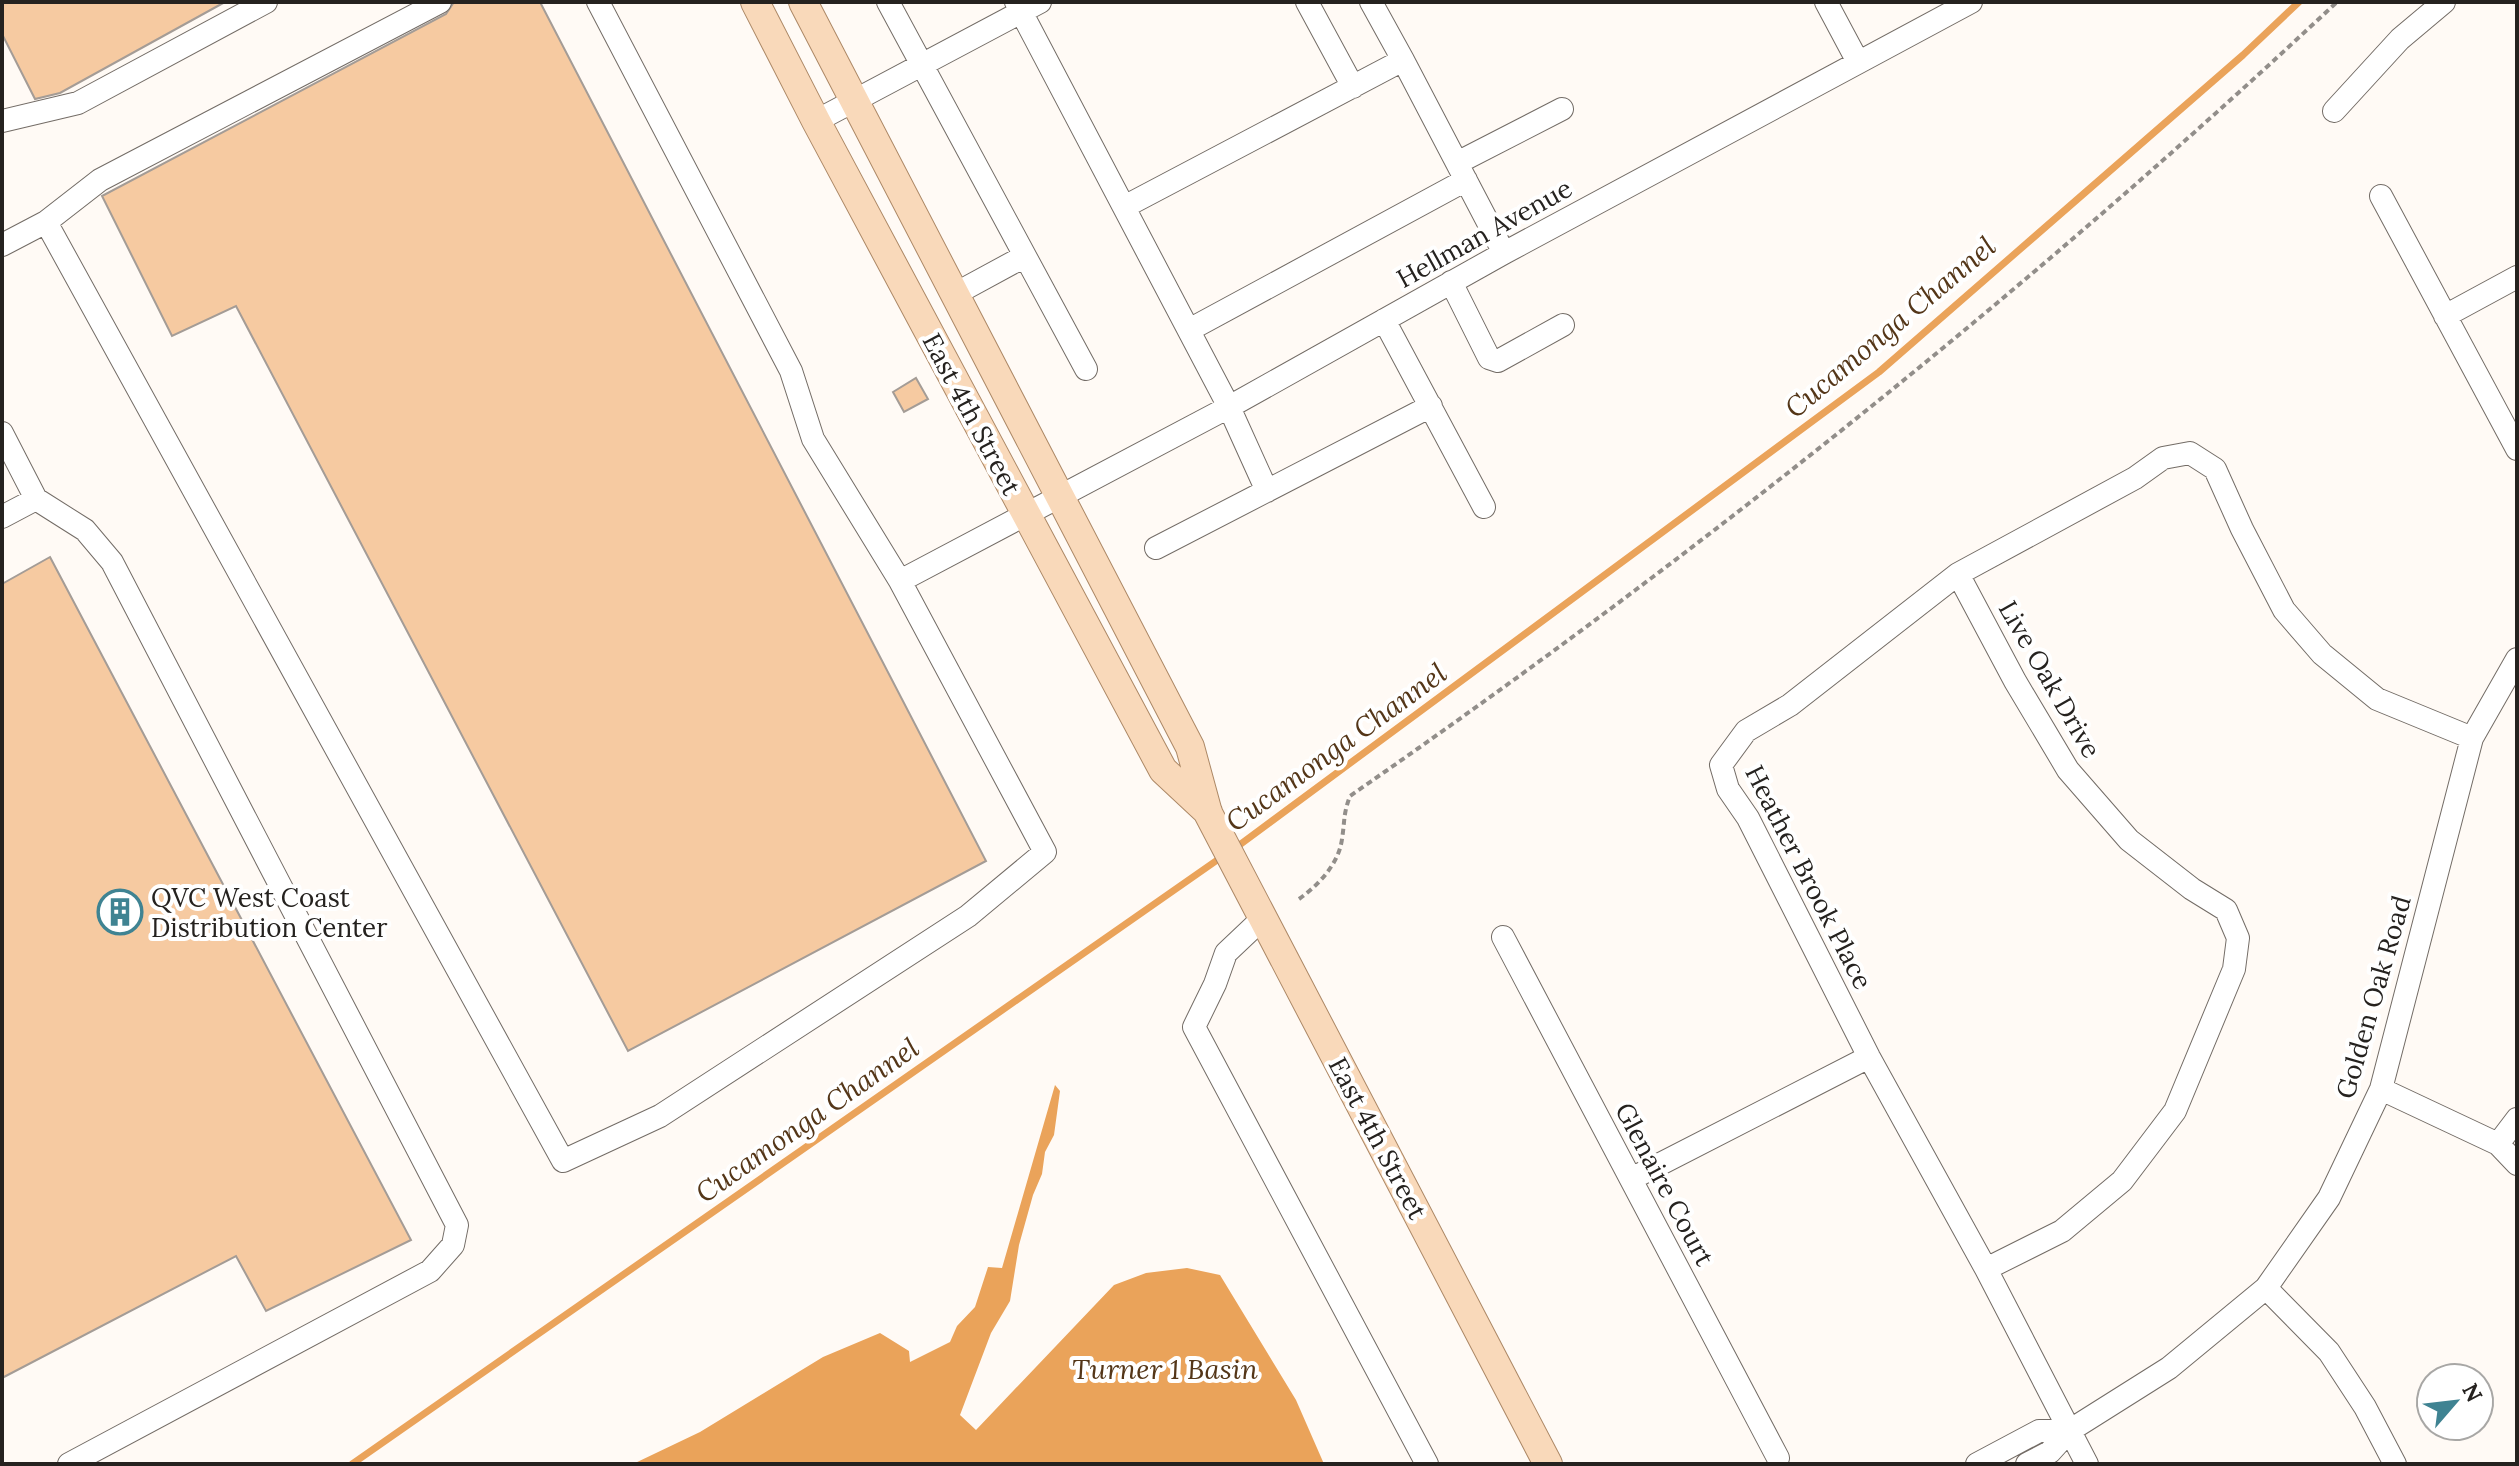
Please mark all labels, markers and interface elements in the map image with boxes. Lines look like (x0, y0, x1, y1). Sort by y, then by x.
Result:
street label: Hellman Avenue (1391, 171, 1577, 295)
water label: Cucamonga Channel (1777, 228, 2003, 426)
street label: East 4th Street (915, 327, 1029, 501)
street label: Live Oak Drive (1992, 594, 2108, 764)
water label: Cucamonga Channel (1219, 655, 1454, 839)
street label: Heather Brook Place (1738, 759, 1880, 995)
place label: QVC West Coast Distribution Center (151, 881, 388, 944)
building icon: QVC West Coast Distribution Center (96, 888, 144, 936)
street label: Golden Oak Road (2328, 892, 2418, 1102)
water label: Cucamonga Channel (688, 1029, 926, 1211)
street label: East 4th Street (1321, 1051, 1435, 1225)
street label: Glenaire Court (1608, 1097, 1722, 1271)
water label: Turner 1 Basin (1072, 1351, 1258, 1387)
north arrow (2415, 1362, 2495, 1442)
text: N (2456, 1379, 2489, 1407)

